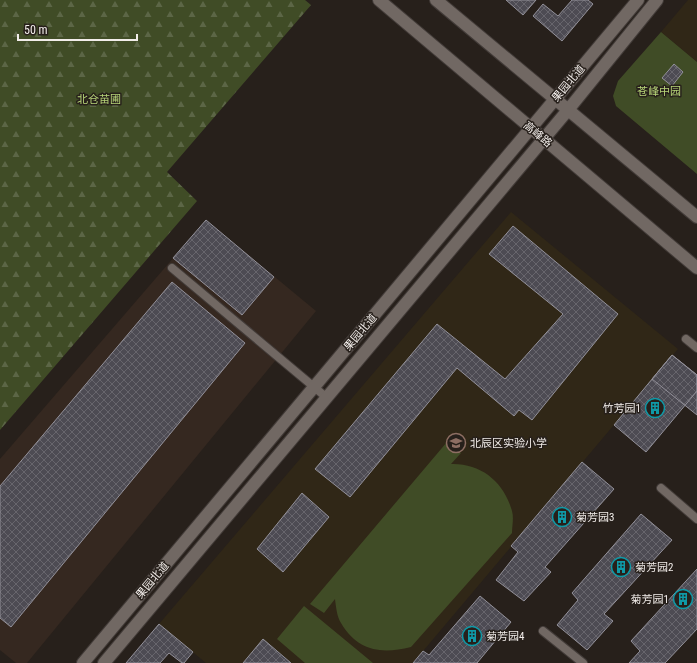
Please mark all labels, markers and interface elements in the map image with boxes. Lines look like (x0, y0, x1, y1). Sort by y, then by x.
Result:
scale bar (18, 16, 137, 42)
text: 50 m (24, 23, 48, 37)
street label: 果园北道 (549, 62, 588, 104)
park label: 苍峰中园 (637, 85, 681, 98)
park label: 北仓苗圃 (77, 93, 121, 106)
street label: 高峰路 (521, 119, 554, 150)
street label: 果园北道 (341, 311, 380, 353)
building icon: 竹芳园1 (644, 397, 666, 419)
place label: 竹芳园1 (603, 402, 641, 415)
school or university icon: 北辰区实验小学 (445, 432, 467, 454)
place label: 北辰区实验小学 (470, 437, 547, 450)
building icon: 菊芳园3 (551, 506, 573, 528)
place label: 菊芳园3 (576, 511, 614, 524)
building icon: 菊芳园2 (610, 556, 632, 578)
street label: 果园北道 (133, 559, 172, 601)
place label: 菊芳园2 (635, 561, 673, 574)
building icon: 菊芳园1 (672, 588, 694, 610)
place label: 菊芳园1 (631, 593, 669, 606)
building icon: 菊芳园4 (461, 625, 483, 647)
place label: 菊芳园4 (486, 630, 525, 643)

